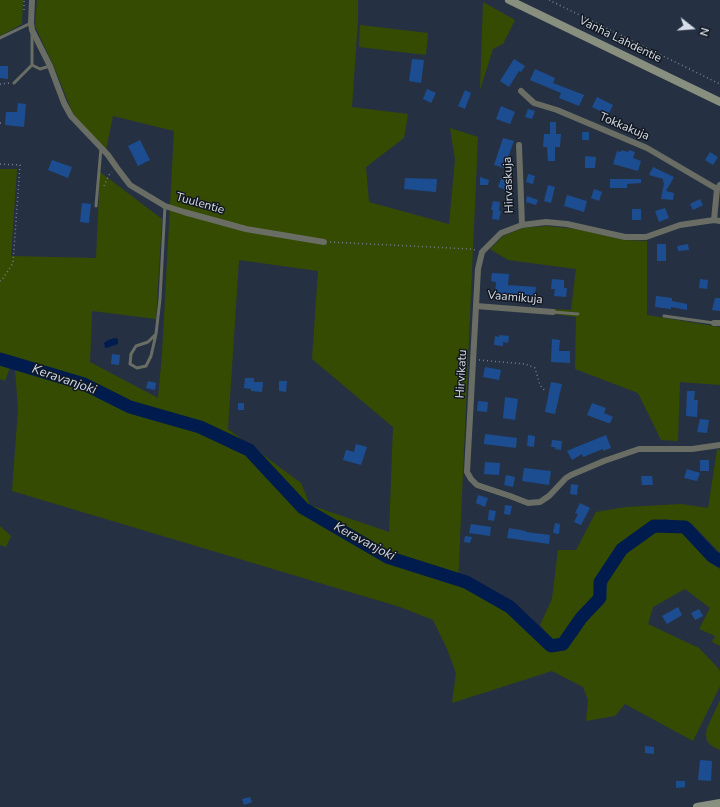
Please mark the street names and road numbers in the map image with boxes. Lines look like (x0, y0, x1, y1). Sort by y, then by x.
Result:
street label: Vanha Lahdentie (576, 14, 664, 66)
street label: Tokkakuja (597, 110, 651, 144)
street label: Hirvaskuja (501, 156, 517, 214)
street label: Tuulentie (174, 190, 226, 218)
street label: Vaamikuja (487, 288, 543, 308)
street label: Hirvikatu (454, 349, 470, 399)

